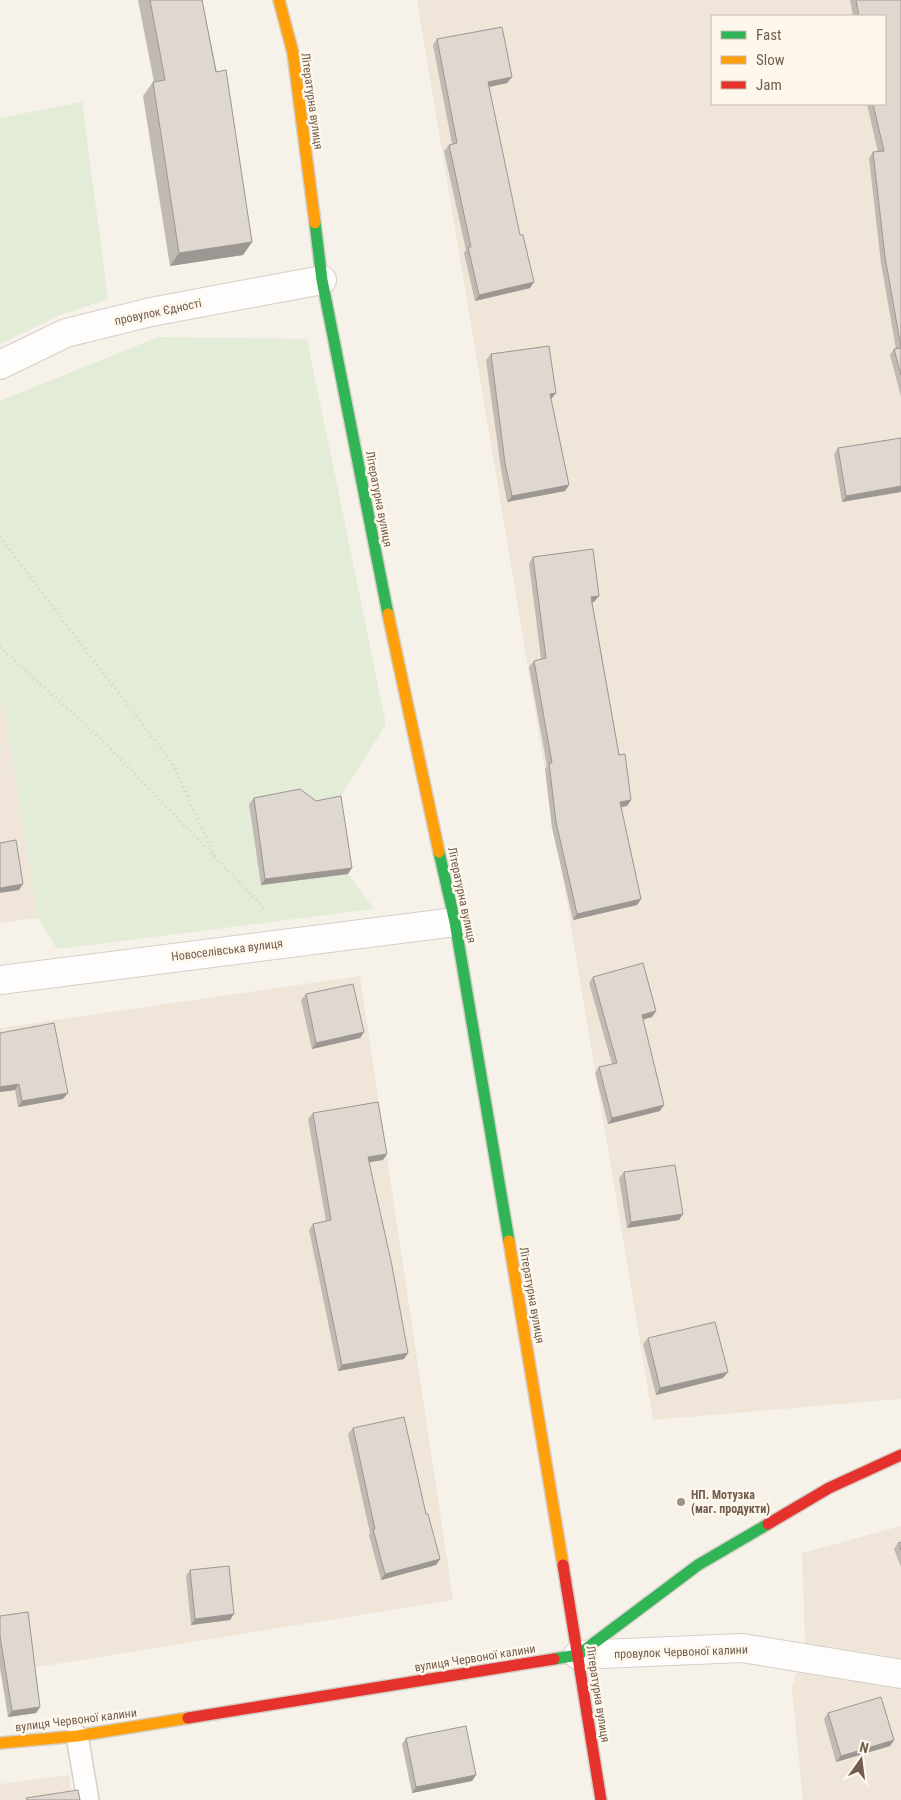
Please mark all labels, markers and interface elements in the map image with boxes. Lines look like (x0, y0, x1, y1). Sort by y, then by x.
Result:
legend (711, 15, 886, 105)
text: Fast (756, 26, 781, 44)
text: Slow (756, 51, 785, 69)
street label: Літературна вулиця (298, 52, 326, 150)
text: Jam (756, 76, 782, 94)
street label: провулок Єдності (113, 296, 203, 328)
street label: Літературна вулиця (363, 450, 395, 548)
street label: Літературна вулиця (445, 846, 479, 944)
street label: Новоселівська вулиця (170, 936, 284, 964)
street label: Літературна вулиця (517, 1246, 547, 1344)
place label: НП. Мотузка (маг. продукти) (691, 1488, 770, 1516)
marker: НП. Мотузка (маг. продукти) (675, 1496, 687, 1508)
street label: вулиця Червоної калини (413, 1642, 537, 1674)
street label: провулок Червоної калини (614, 1643, 748, 1661)
street label: Літературна вулиця (583, 1645, 613, 1743)
street label: вулиця Червоної калини (14, 1706, 138, 1734)
north arrow (836, 1735, 886, 1785)
text: N (858, 1739, 870, 1756)

